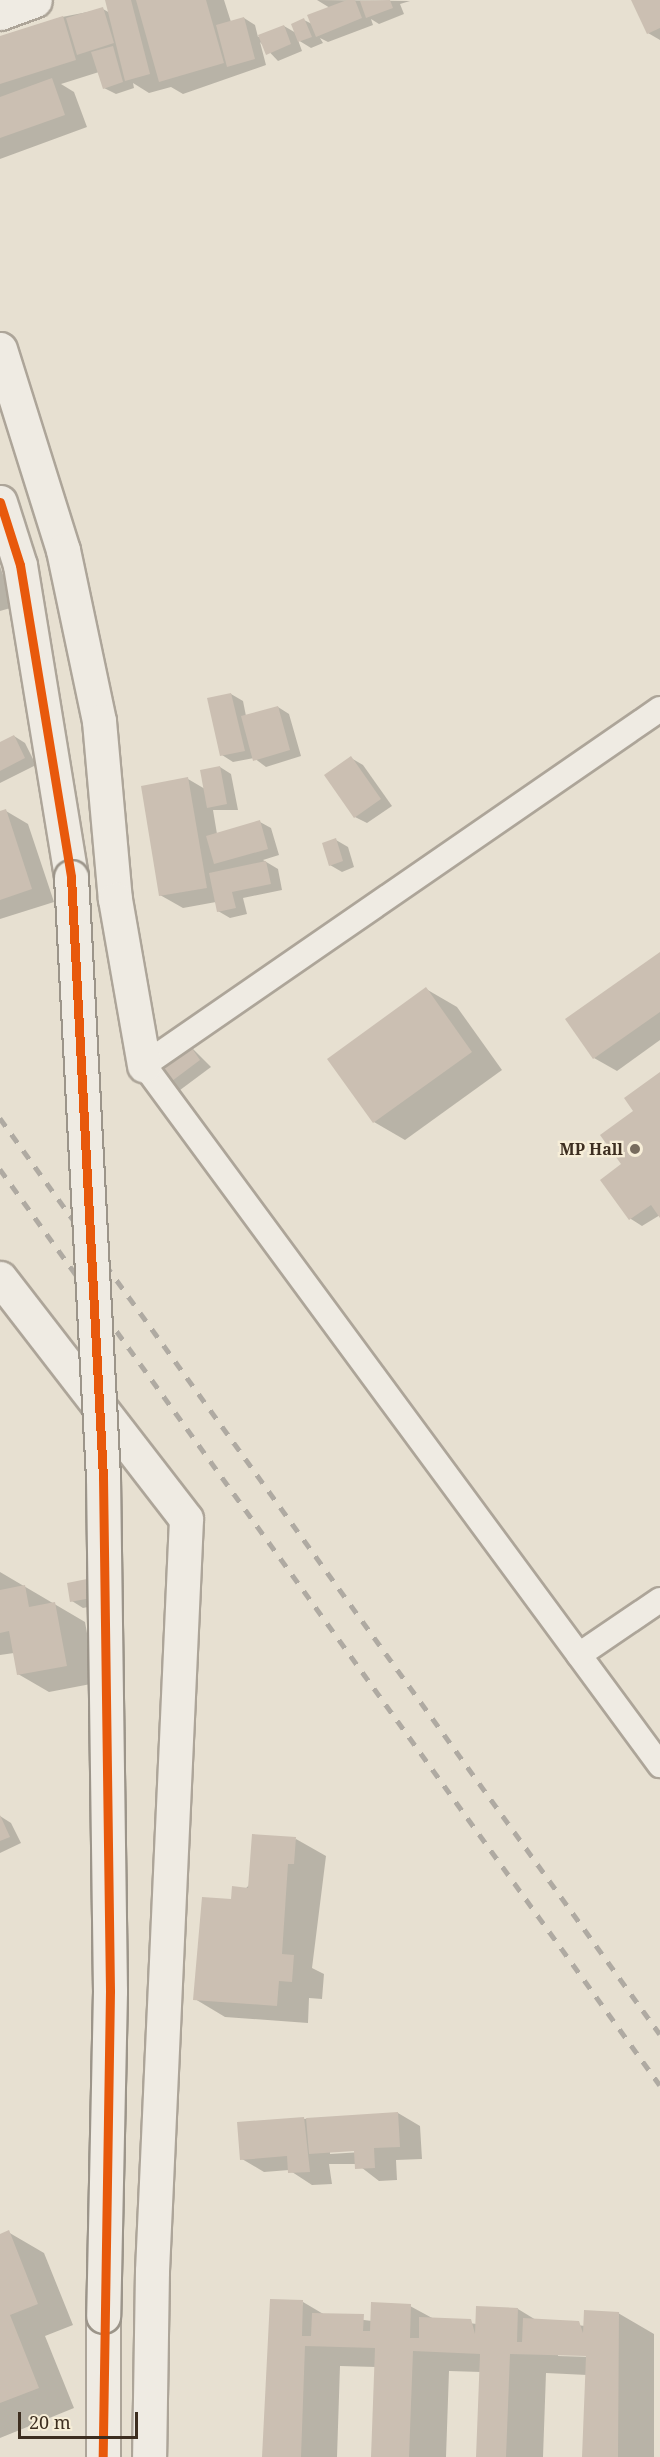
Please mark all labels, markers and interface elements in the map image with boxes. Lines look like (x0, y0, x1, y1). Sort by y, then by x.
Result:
place label: MP Hall (559, 1139, 623, 1159)
marker: MP Hall (628, 1142, 642, 1156)
scale bar (21, 2400, 141, 2438)
text: 20 m (29, 2410, 71, 2434)

